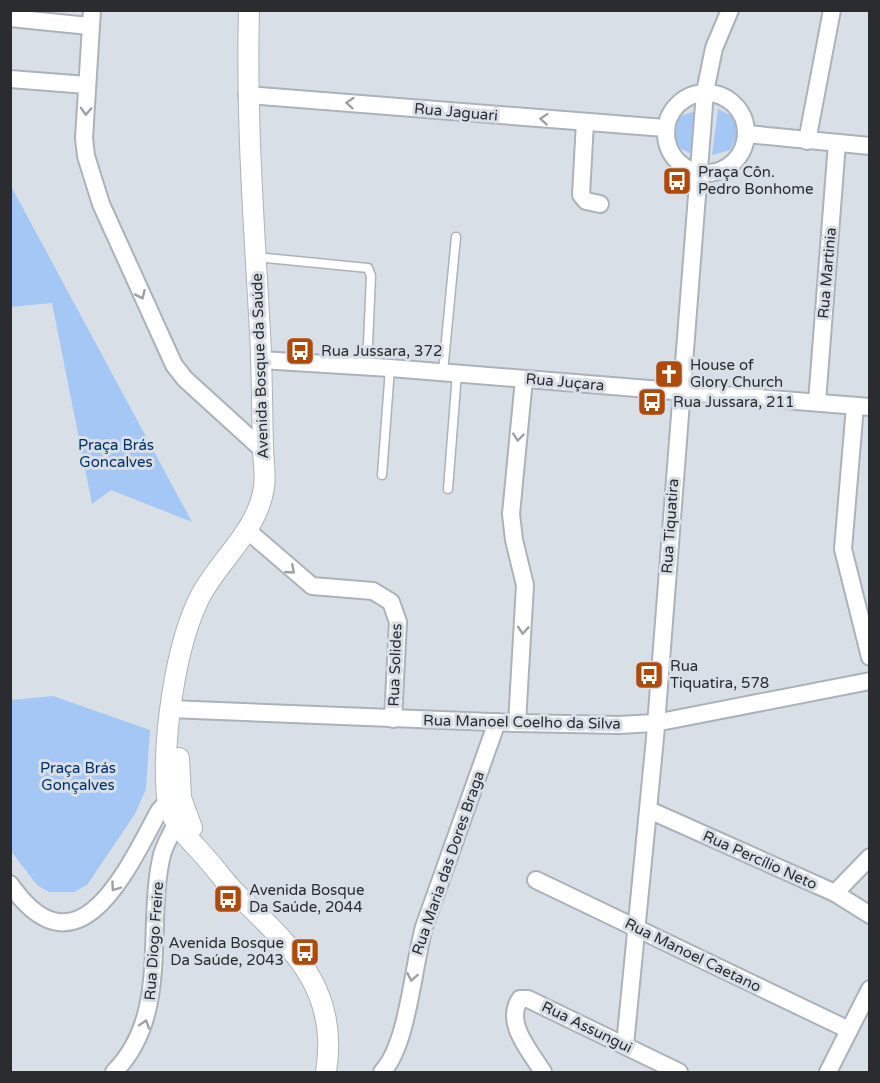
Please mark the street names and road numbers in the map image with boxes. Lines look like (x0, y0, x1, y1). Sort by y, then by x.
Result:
street label: Rua Jaguari (413, 99, 499, 125)
street label: Rua Martinia (814, 227, 840, 319)
street label: Avenida Bosque da Saúde (248, 273, 272, 459)
street label: Rua Juçara (525, 370, 605, 394)
street label: Rua Tiquatira (658, 478, 682, 574)
street label: Rua Solides (385, 623, 405, 707)
street label: Rua Manoel Coelho da Silva (423, 711, 621, 733)
street label: Rua Maria das Dores Braga (408, 769, 488, 957)
street label: Rua Percílio Neto (700, 827, 820, 893)
street label: Rua Diogo Freire (141, 881, 167, 1001)
street label: Rua Manoel Caetano (622, 914, 764, 996)
street label: Rua Assungui (539, 997, 635, 1057)

